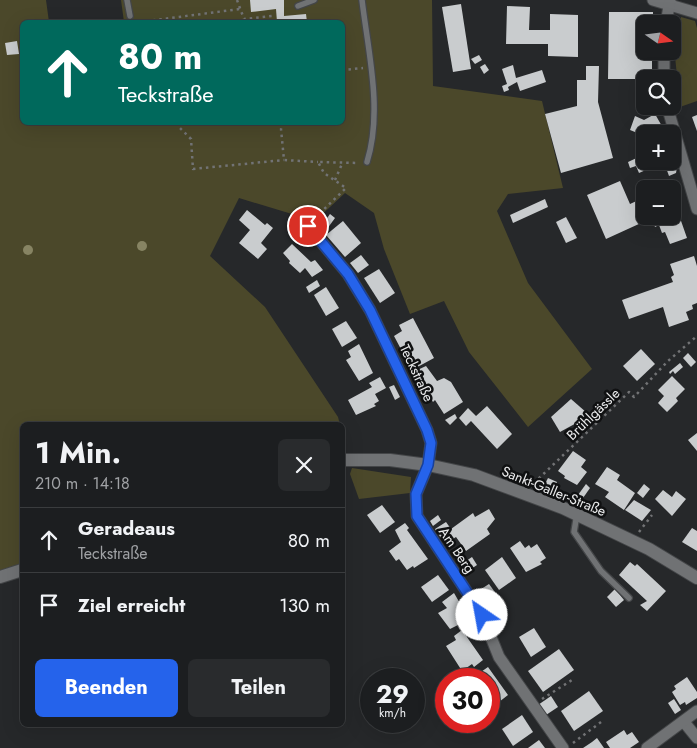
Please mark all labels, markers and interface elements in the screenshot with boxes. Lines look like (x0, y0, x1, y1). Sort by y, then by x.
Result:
north arrow (636, 15, 681, 60)
map controls (636, 15, 681, 225)
text: 80 m (118, 32, 202, 82)
icon: ahead (35, 40, 100, 105)
button: search (636, 70, 681, 115)
text: Teckstraße (118, 78, 214, 110)
button: + (636, 125, 681, 170)
button: − (636, 180, 681, 225)
pin (287, 205, 329, 247)
icon: arrive (294, 212, 322, 240)
street label: Teckstraße (395, 341, 439, 405)
street label: Brühlgässle (562, 384, 624, 444)
text: 1 Min. (35, 431, 121, 474)
button: close (278, 439, 330, 491)
street label: Sankt-Galler-Straße (499, 461, 609, 521)
text: 210 m · 14:18 (35, 472, 130, 495)
text: Geradeaus (78, 515, 175, 542)
street label: Am Berg (434, 523, 480, 577)
icon: ahead (35, 526, 63, 554)
text: 80 m (288, 527, 330, 554)
text: Teckstraße (78, 542, 148, 565)
position arrow (455, 588, 507, 640)
icon: arrive (35, 591, 63, 619)
text: Ziel erreicht (78, 592, 185, 619)
text: 130 m (279, 592, 330, 619)
button: Beenden (35, 659, 178, 717)
button: Teilen (188, 659, 330, 717)
speed limit sign: 30 (435, 668, 500, 733)
text: 29 (376, 676, 409, 712)
text: km/h (379, 704, 406, 722)

